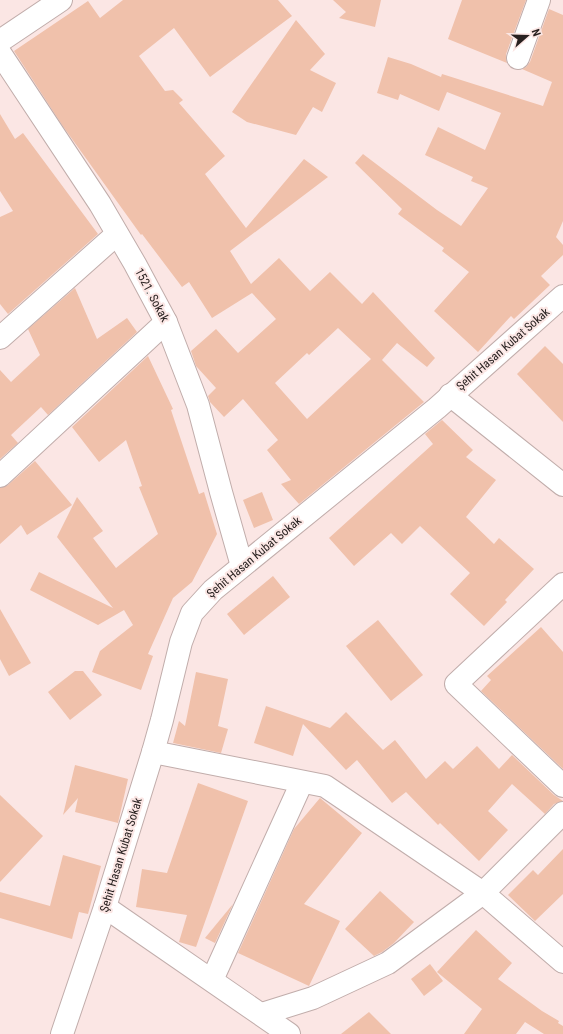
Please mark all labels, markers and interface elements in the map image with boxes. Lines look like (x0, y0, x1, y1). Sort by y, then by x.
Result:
north arrow (507, 16, 547, 56)
text: N (529, 27, 543, 38)
street label: 1521. Sokak (132, 266, 172, 325)
street label: Şehit Hasan Kubat Sokak (454, 304, 553, 393)
street label: Şehit Hasan Kubat Sokak (204, 513, 304, 601)
street label: Şehit Hasan Kubat Sokak (97, 796, 145, 914)

